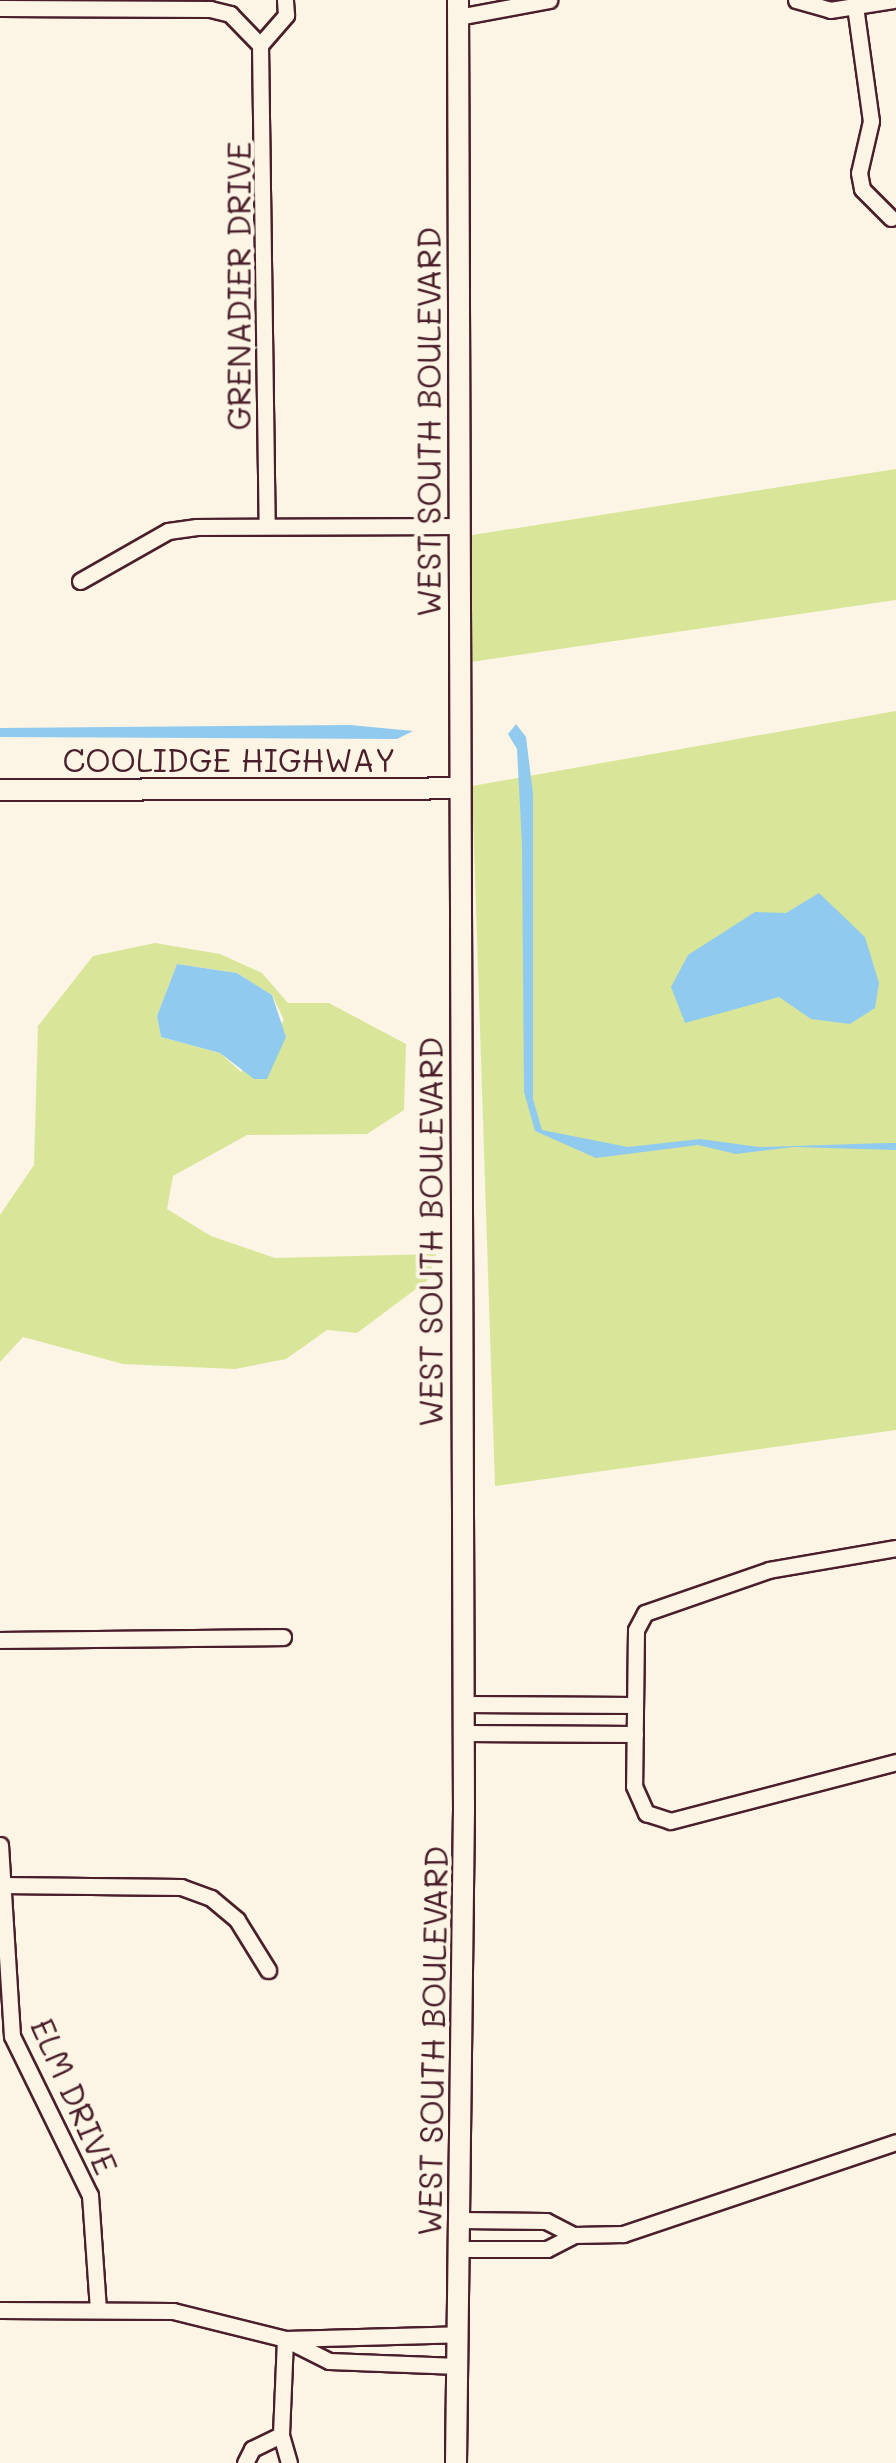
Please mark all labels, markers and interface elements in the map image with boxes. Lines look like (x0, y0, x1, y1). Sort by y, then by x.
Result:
street label: GRENADIER DRIVE (219, 142, 257, 430)
street label: WEST SOUTH BOULEVARD (409, 227, 447, 617)
street label: COOLIDGE HIGHWAY (62, 740, 396, 778)
street label: WEST SOUTH BOULEVARD (411, 1037, 449, 1427)
street label: WEST SOUTH BOULEVARD (409, 1846, 455, 2236)
street label: ELM DRIVE (24, 2012, 126, 2180)

